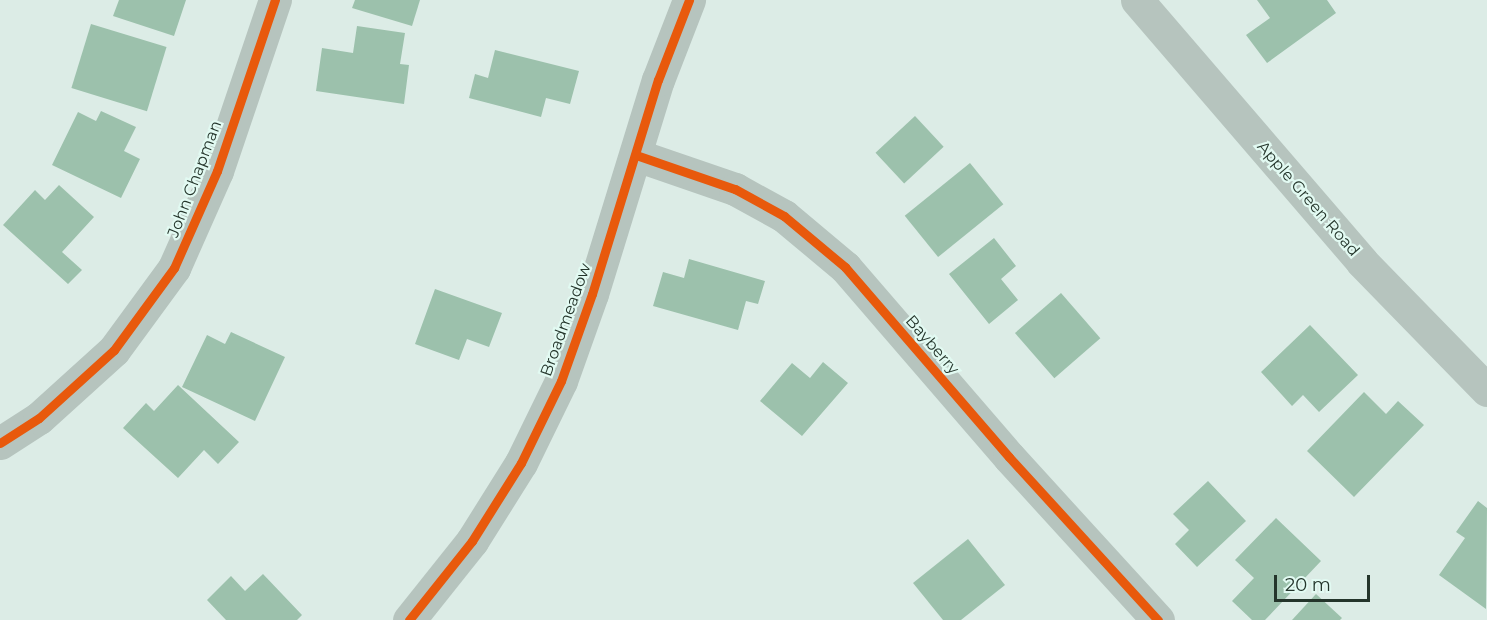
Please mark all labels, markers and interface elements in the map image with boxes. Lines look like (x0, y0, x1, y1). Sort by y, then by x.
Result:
street label: John Chapman (164, 118, 226, 240)
street label: Apple Green Road (1253, 138, 1363, 260)
street label: Broadmeadow (537, 261, 595, 379)
street label: Bayberry (901, 312, 963, 378)
scale bar (1277, 563, 1373, 601)
text: 20 m (1285, 574, 1331, 596)

